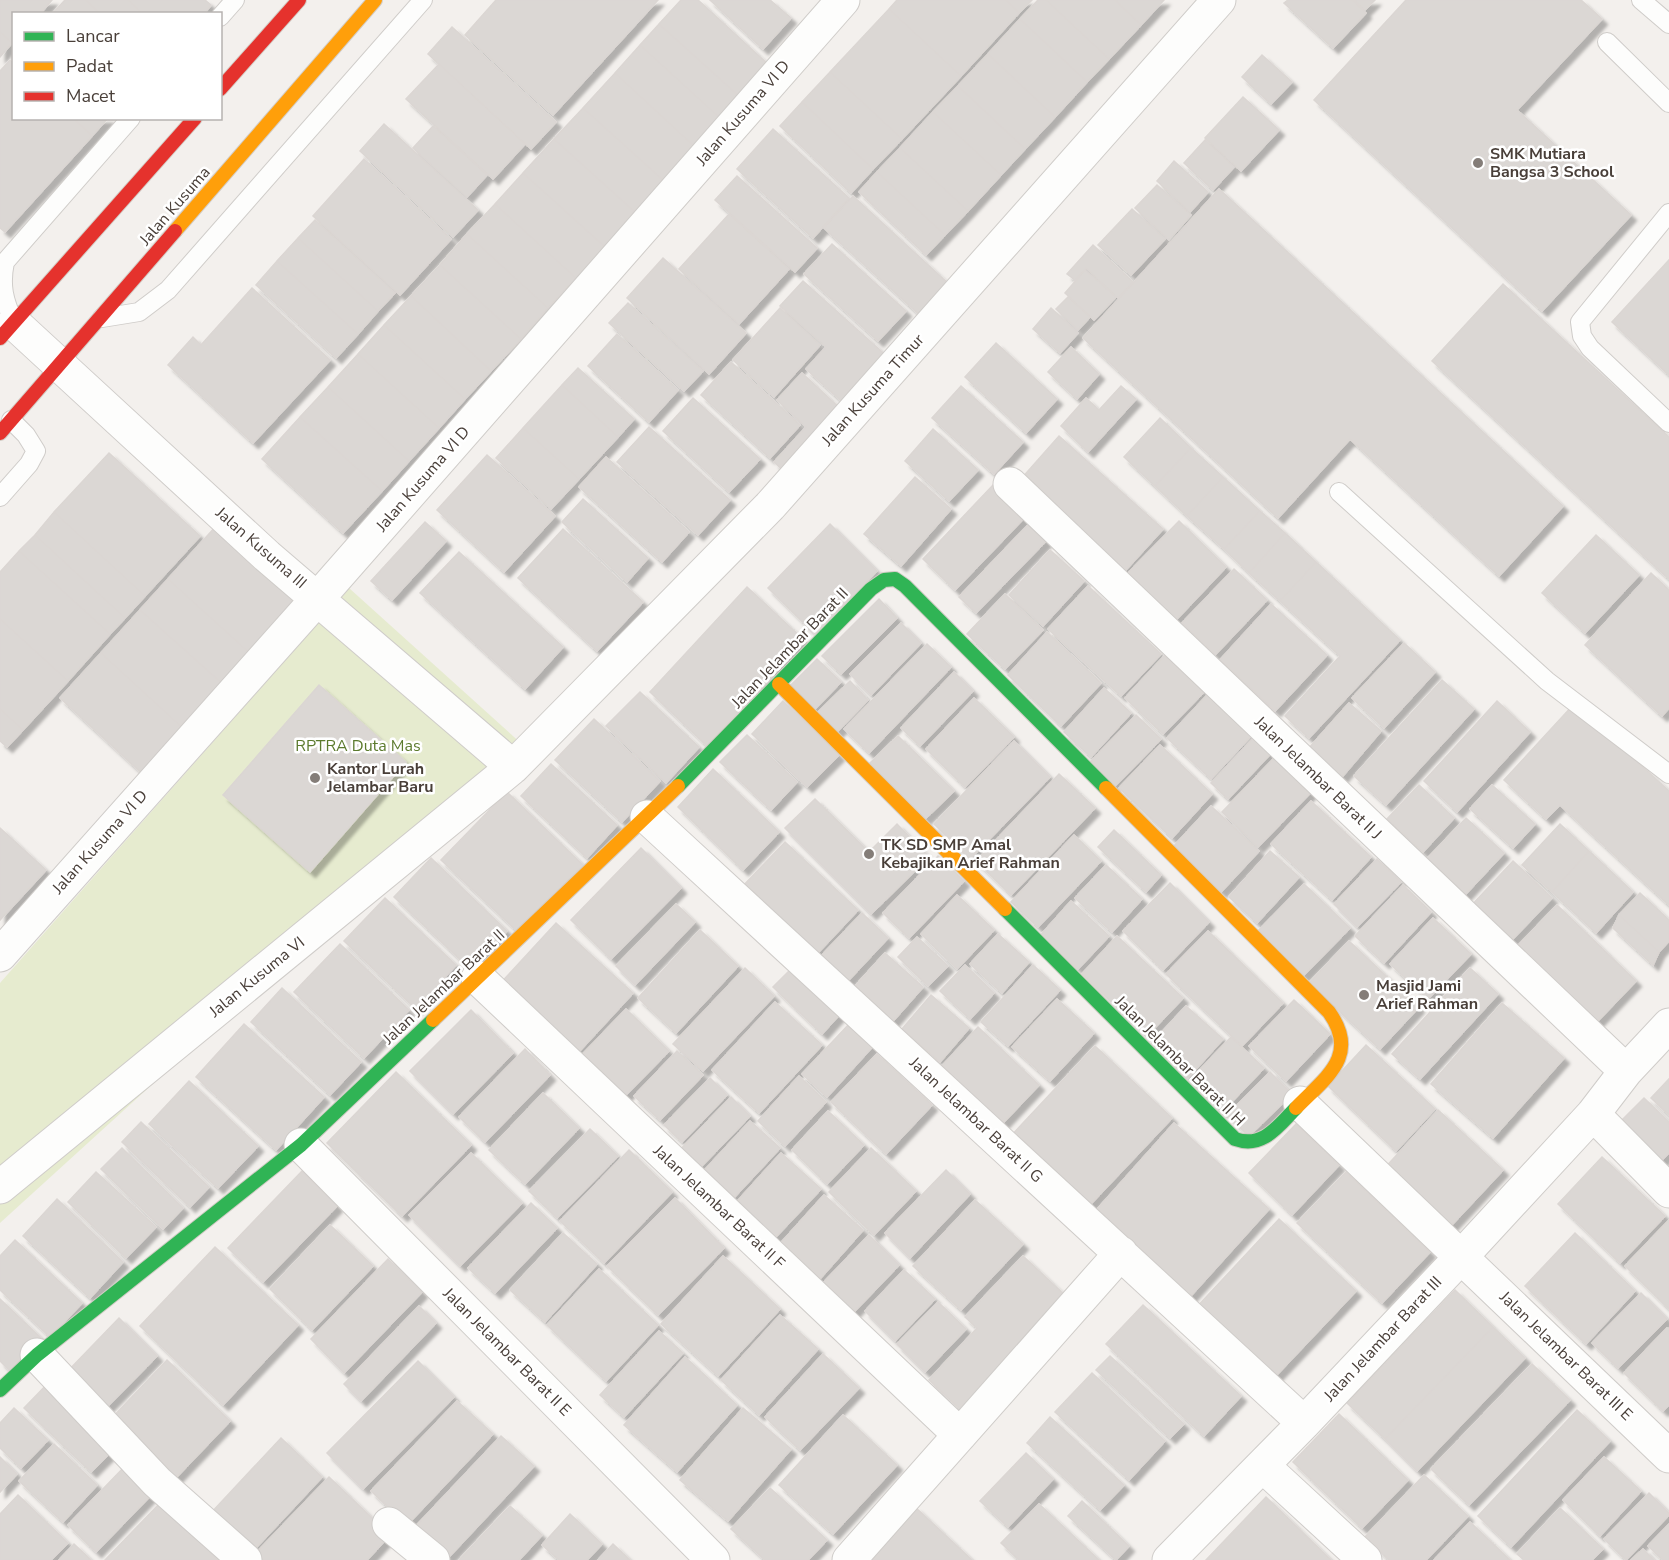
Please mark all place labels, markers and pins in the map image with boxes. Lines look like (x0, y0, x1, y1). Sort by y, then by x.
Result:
place label: SMK Mutiara Bangsa 3 School (1490, 143, 1614, 183)
marker: SMK Mutiara Bangsa 3 School (1471, 156, 1485, 170)
place label: Kantor Lurah Jelambar Baru (326, 758, 433, 798)
marker: Kantor Lurah Jelambar Baru (308, 771, 322, 785)
place label: TK SD SMP Amal Kebajikan Arief Rahman (881, 834, 1060, 874)
marker: TK SD SMP Amal Kebajikan Arief Rahman (862, 847, 876, 861)
place label: Masjid Jami Arief Rahman (1376, 975, 1478, 1015)
marker: Masjid Jami Arief Rahman (1357, 988, 1371, 1002)

